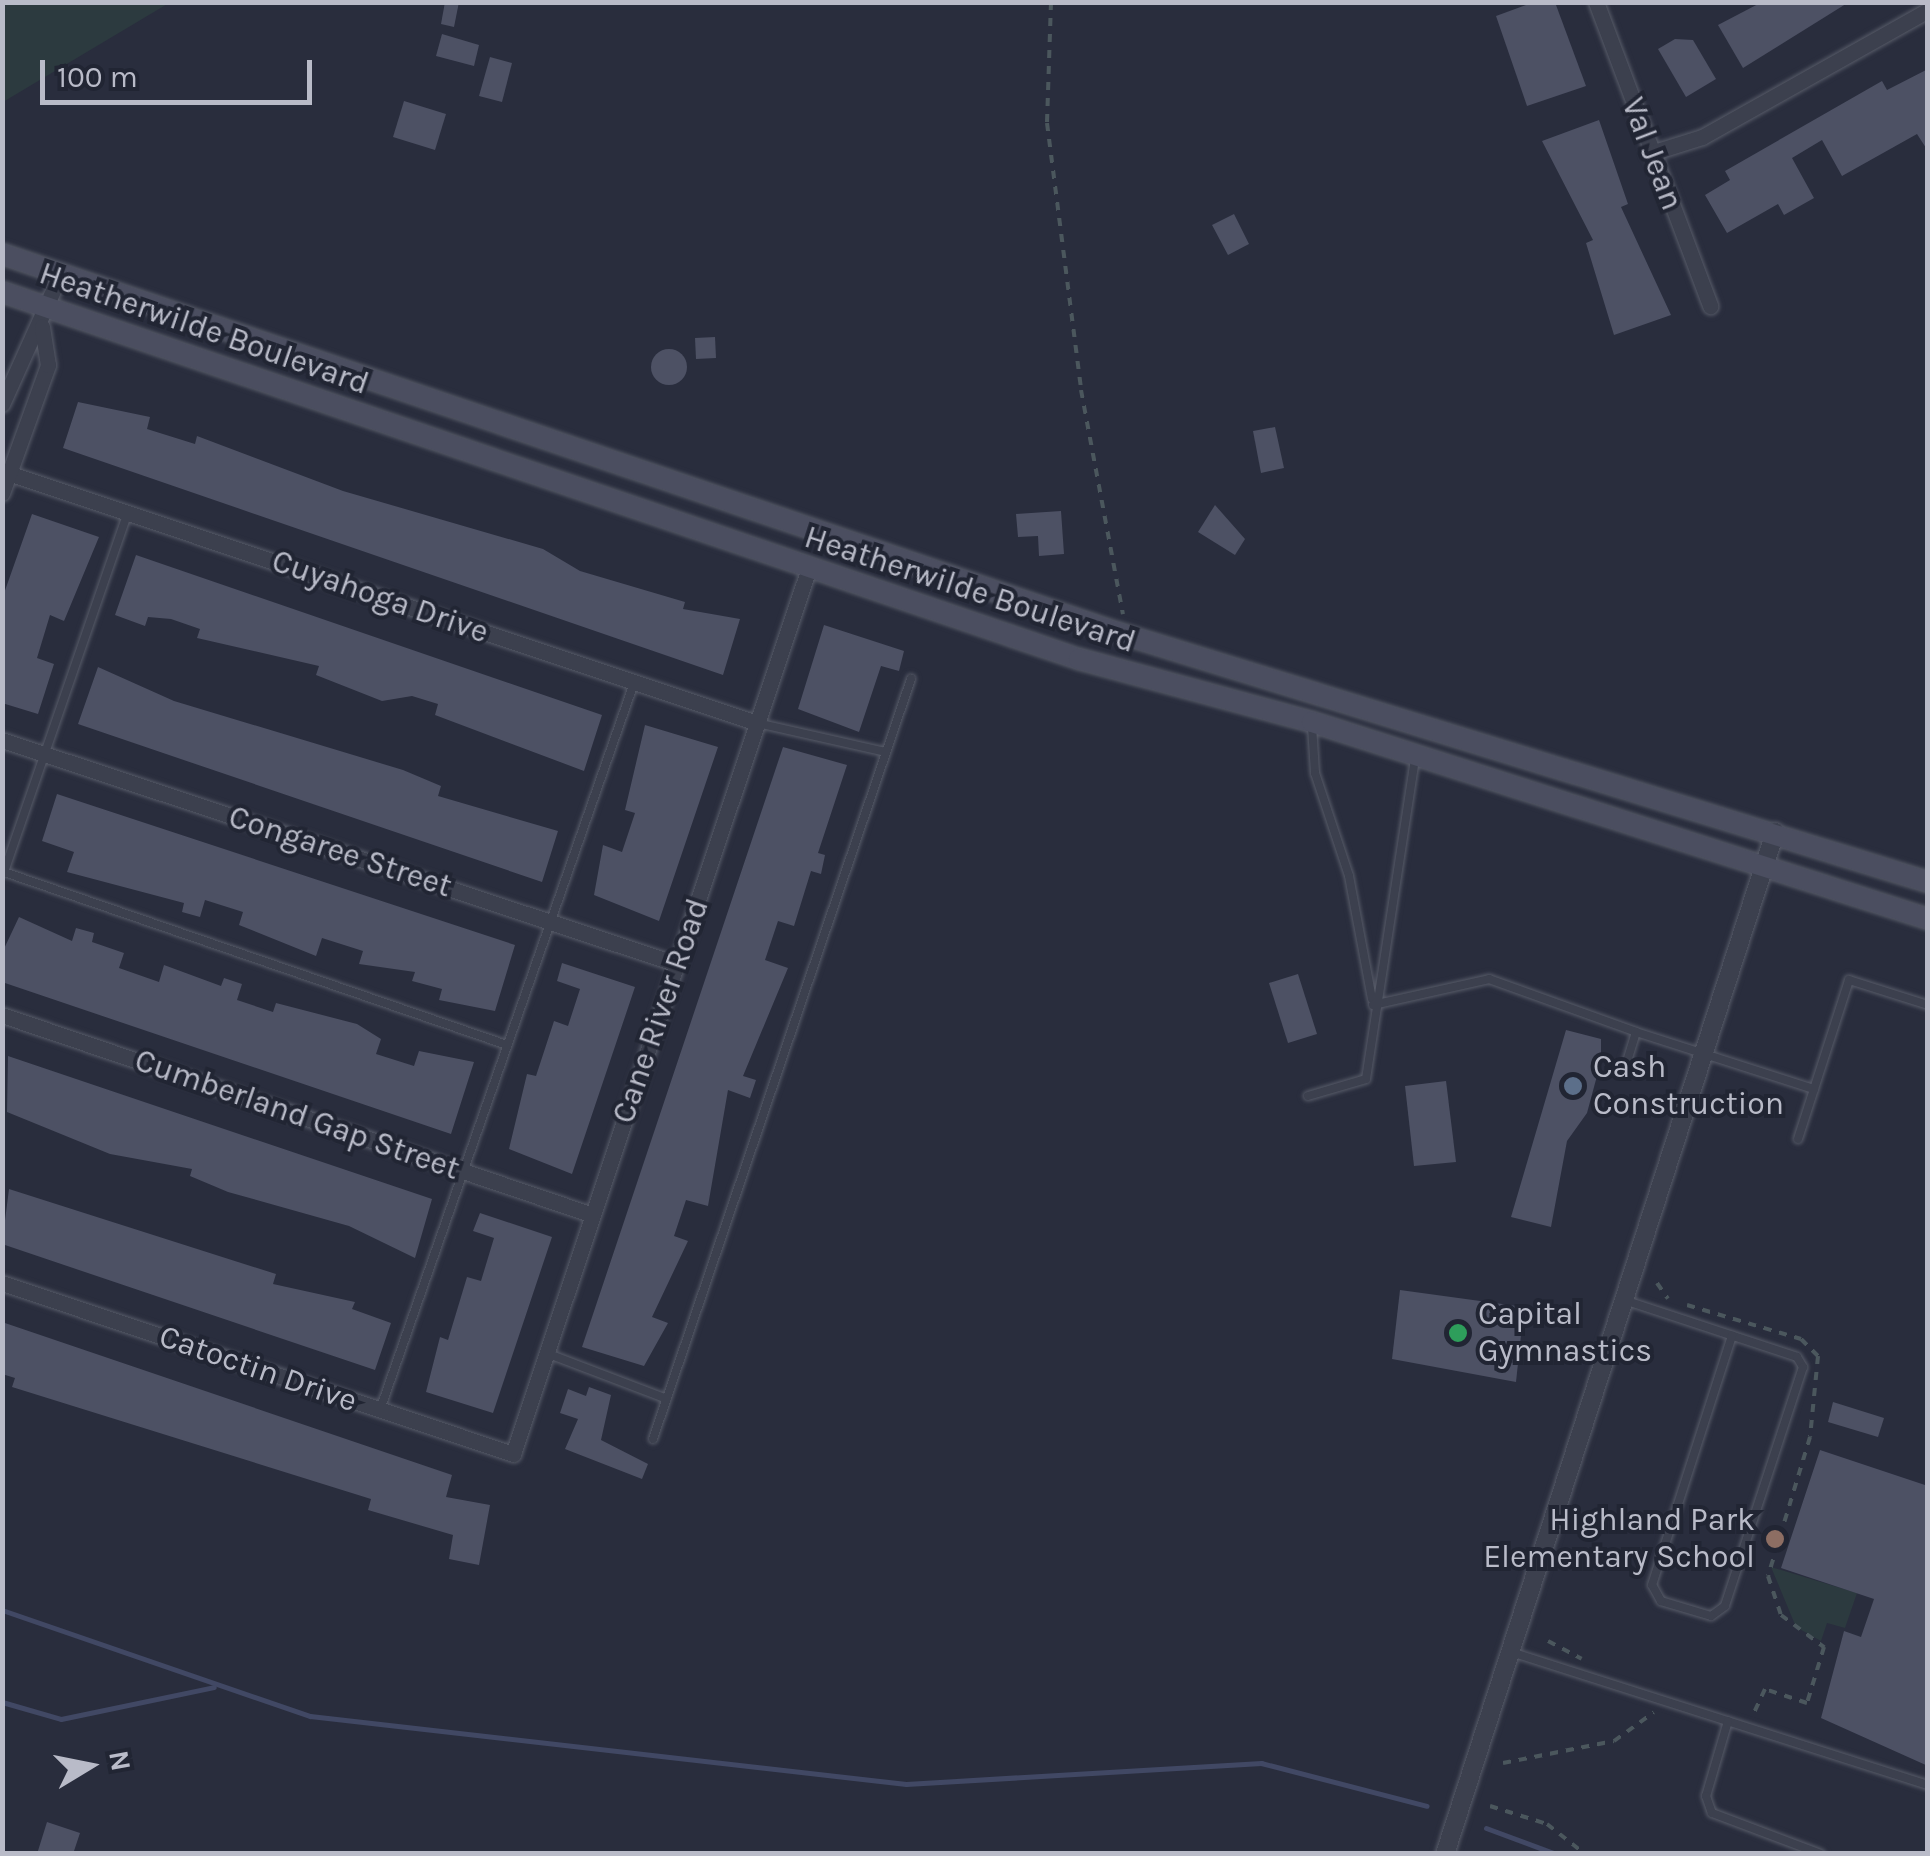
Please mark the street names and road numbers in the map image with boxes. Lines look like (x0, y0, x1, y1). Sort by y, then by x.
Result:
street label: Val Jean (1613, 92, 1691, 216)
street label: Heatherwilde Boulevard (34, 255, 374, 403)
street label: Heatherwilde Boulevard (800, 518, 1140, 662)
street label: Cuyahoga Drive (267, 542, 493, 652)
street label: Congaree Street (224, 798, 456, 906)
street label: Cane River Road (605, 894, 717, 1128)
street label: Cumberland Gap Street (130, 1041, 464, 1189)
street label: Catoctin Drive (154, 1317, 362, 1421)

